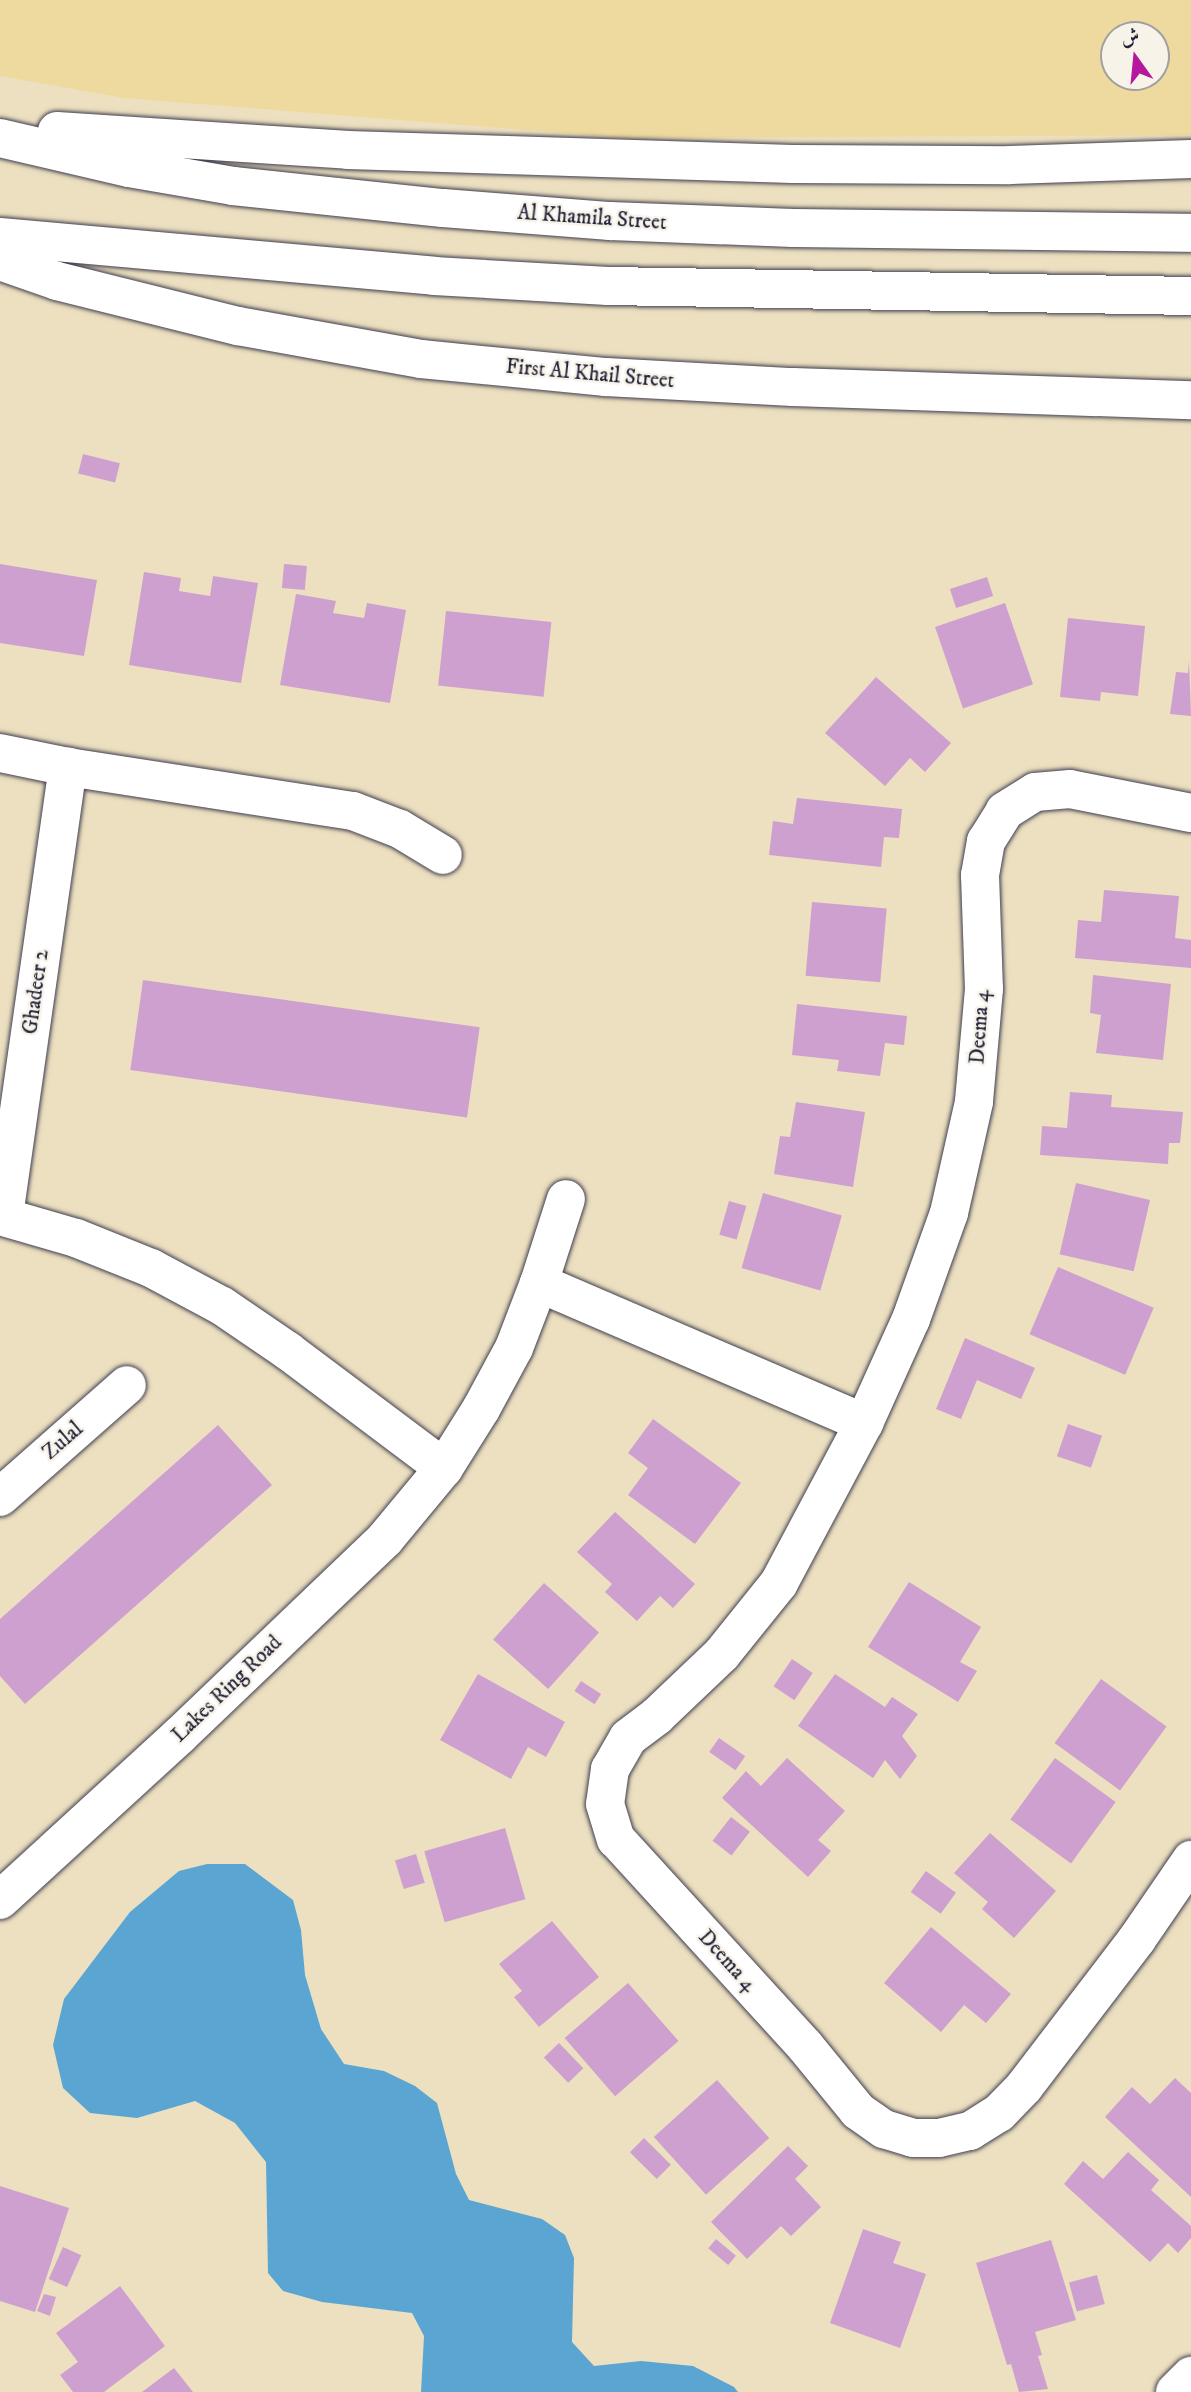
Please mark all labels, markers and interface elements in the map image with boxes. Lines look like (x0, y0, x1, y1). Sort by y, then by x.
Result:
north arrow (1100, 21, 1170, 91)
text: ش (1118, 24, 1142, 51)
street label: Al Khamila Street (517, 200, 667, 236)
street label: First Al Khail Street (505, 354, 675, 394)
street label: Ghadeer 2 (18, 948, 54, 1036)
street label: Deema 4 (965, 989, 995, 1065)
street label: Zulal (38, 1417, 88, 1465)
street label: Lakes Ring Road (167, 1630, 287, 1748)
street label: Deema 4 (693, 1925, 761, 1997)

